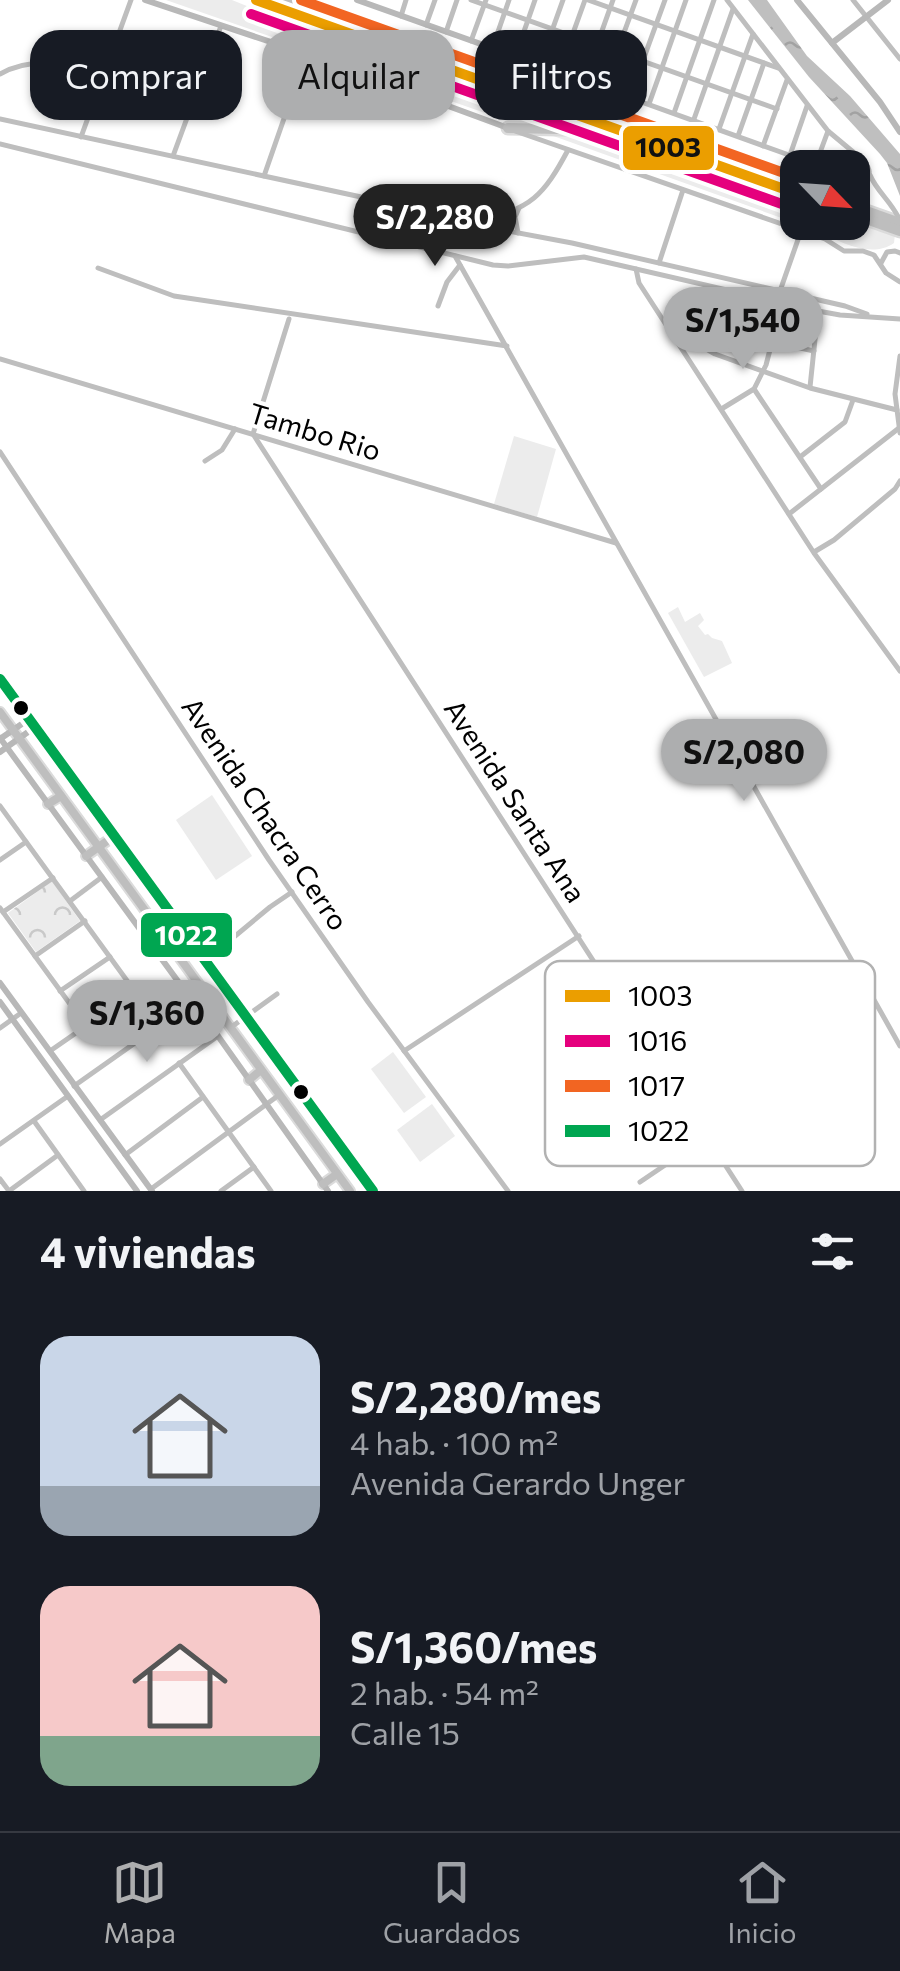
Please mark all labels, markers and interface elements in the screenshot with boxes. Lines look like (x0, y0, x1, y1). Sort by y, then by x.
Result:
chip: Comprar (30, 30, 242, 120)
chip: Alquilar (262, 30, 455, 120)
chip: Filtros (475, 30, 647, 120)
line badge: 1003 (621, 124, 716, 172)
text: 1003 (635, 129, 701, 163)
north arrow (780, 150, 870, 240)
map controls (780, 150, 870, 240)
pin: S/2,280 (343, 184, 527, 269)
text: S/2,280 (375, 196, 495, 236)
pin: S/1,540 (651, 287, 835, 372)
text: S/1,540 (685, 299, 801, 339)
street label: Tambo Rio (245, 395, 385, 467)
street label: Avenida Chacra Cerro (175, 691, 356, 936)
street label: Avenida Santa Ana (438, 693, 594, 908)
unlabelled marker (11, 698, 31, 718)
pin: S/2,080 (652, 719, 836, 804)
text: S/2,080 (683, 731, 805, 771)
line badge: 1022 (139, 911, 234, 959)
text: 1022 (155, 917, 217, 951)
legend (545, 961, 875, 1166)
text: 1003 (628, 978, 692, 1012)
pin: S/1,360 (55, 980, 239, 1065)
text: S/1,360 (89, 992, 205, 1032)
text: 1016 (628, 1023, 687, 1057)
text: 1017 (628, 1068, 685, 1102)
unlabelled marker (291, 1082, 311, 1102)
text: 1022 (628, 1113, 689, 1147)
icon: filters (805, 1224, 860, 1279)
text: 4 viviendas (40, 1225, 255, 1277)
text: S/2,280/mes (350, 1370, 601, 1422)
icon: home (120, 1376, 240, 1496)
text: 4 hab. · 100 m² (350, 1422, 558, 1462)
text: Avenida Gerardo Unger (350, 1462, 685, 1502)
text: S/1,360/mes (350, 1620, 597, 1672)
icon: home (120, 1626, 240, 1746)
text: 2 hab. · 54 m² (350, 1672, 539, 1712)
text: Calle 15 (350, 1712, 460, 1752)
tab: Mapa (104, 1855, 176, 1949)
tab: Guardados (383, 1855, 521, 1949)
tab: Inicio (728, 1855, 796, 1949)

